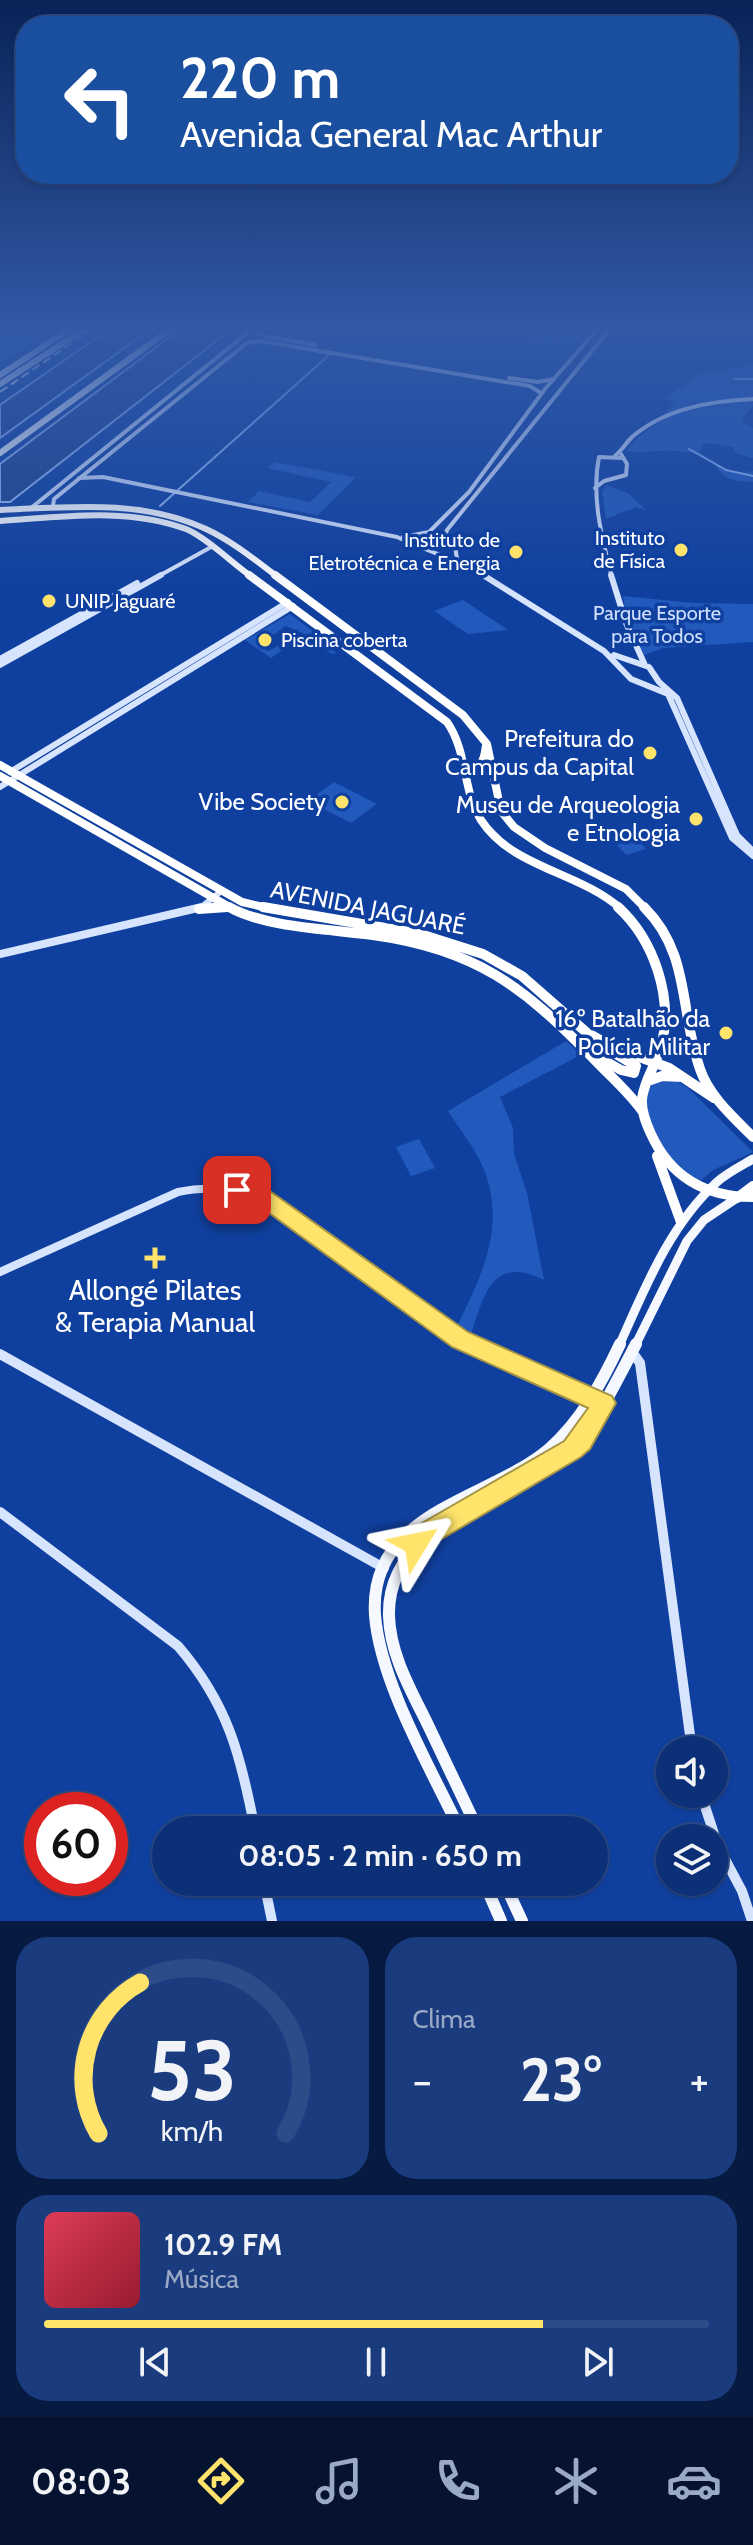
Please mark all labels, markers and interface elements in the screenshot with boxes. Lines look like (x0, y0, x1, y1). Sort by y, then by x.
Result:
text: 220 m (180, 44, 340, 112)
icon: left (48, 48, 152, 152)
text: Avenida General Mac Arthur (180, 112, 602, 156)
place label: Instituto de Física (593, 526, 665, 573)
place label: Instituto de Eletrotécnica e Energia (308, 528, 500, 575)
marker: Instituto de Física (672, 541, 690, 559)
marker: Instituto de Eletrotécnica e Energia (507, 543, 525, 561)
place label: UNIP Jaguaré (65, 589, 175, 613)
marker: UNIP Jaguaré (40, 592, 58, 610)
park label: Parque Esporte para Todos (593, 601, 721, 648)
place label: Piscina coberta (281, 628, 408, 652)
marker: Piscina coberta (256, 631, 274, 649)
place label: Prefeitura do Campus da Capital (445, 724, 634, 781)
marker: Prefeitura do Campus da Capital (641, 744, 659, 762)
place label: Vibe Society (199, 787, 326, 816)
place label: Museu de Arqueologia e Etnologia (456, 790, 680, 847)
marker: Vibe Society (333, 793, 351, 811)
marker: Museu de Arqueologia e Etnologia (687, 810, 705, 828)
street label: AVENIDA JAGUARÉ (268, 874, 468, 941)
place label: 16º Batalhão da Polícia Militar (555, 1004, 710, 1061)
marker: 16º Batalhão da Polícia Militar (717, 1024, 735, 1042)
pin (203, 1156, 271, 1224)
icon: arrive (215, 1168, 259, 1212)
marker: Allongé Pilates & Terapia Manual (144, 1247, 166, 1269)
place label: Allongé Pilates & Terapia Manual (55, 1273, 255, 1339)
position arrow (374, 1502, 458, 1586)
map controls (656, 1736, 728, 1896)
button: sound (656, 1736, 728, 1808)
speed limit sign: 60 (24, 1792, 128, 1896)
button: layers (656, 1824, 728, 1896)
text: 08:05 · 2 min · 650 m (238, 1837, 522, 1874)
text: Clima (413, 2003, 475, 2035)
text: 53 (147, 2020, 237, 2121)
text: 23° (520, 2043, 601, 2116)
text: − (413, 2054, 432, 2107)
text: + (690, 2054, 709, 2107)
text: km/h (161, 2113, 224, 2148)
text: 102.9 FM (164, 2226, 282, 2263)
text: Música (164, 2263, 239, 2295)
icon: previous (133, 2340, 177, 2384)
icon: pause (354, 2340, 398, 2384)
icon: next (576, 2340, 620, 2384)
icon: directions (193, 2453, 249, 2509)
icon: music (311, 2453, 367, 2509)
icon: phone (430, 2453, 486, 2509)
icon: climate (548, 2453, 604, 2509)
icon: car (666, 2453, 722, 2509)
text: 08:03 (31, 2459, 131, 2503)

